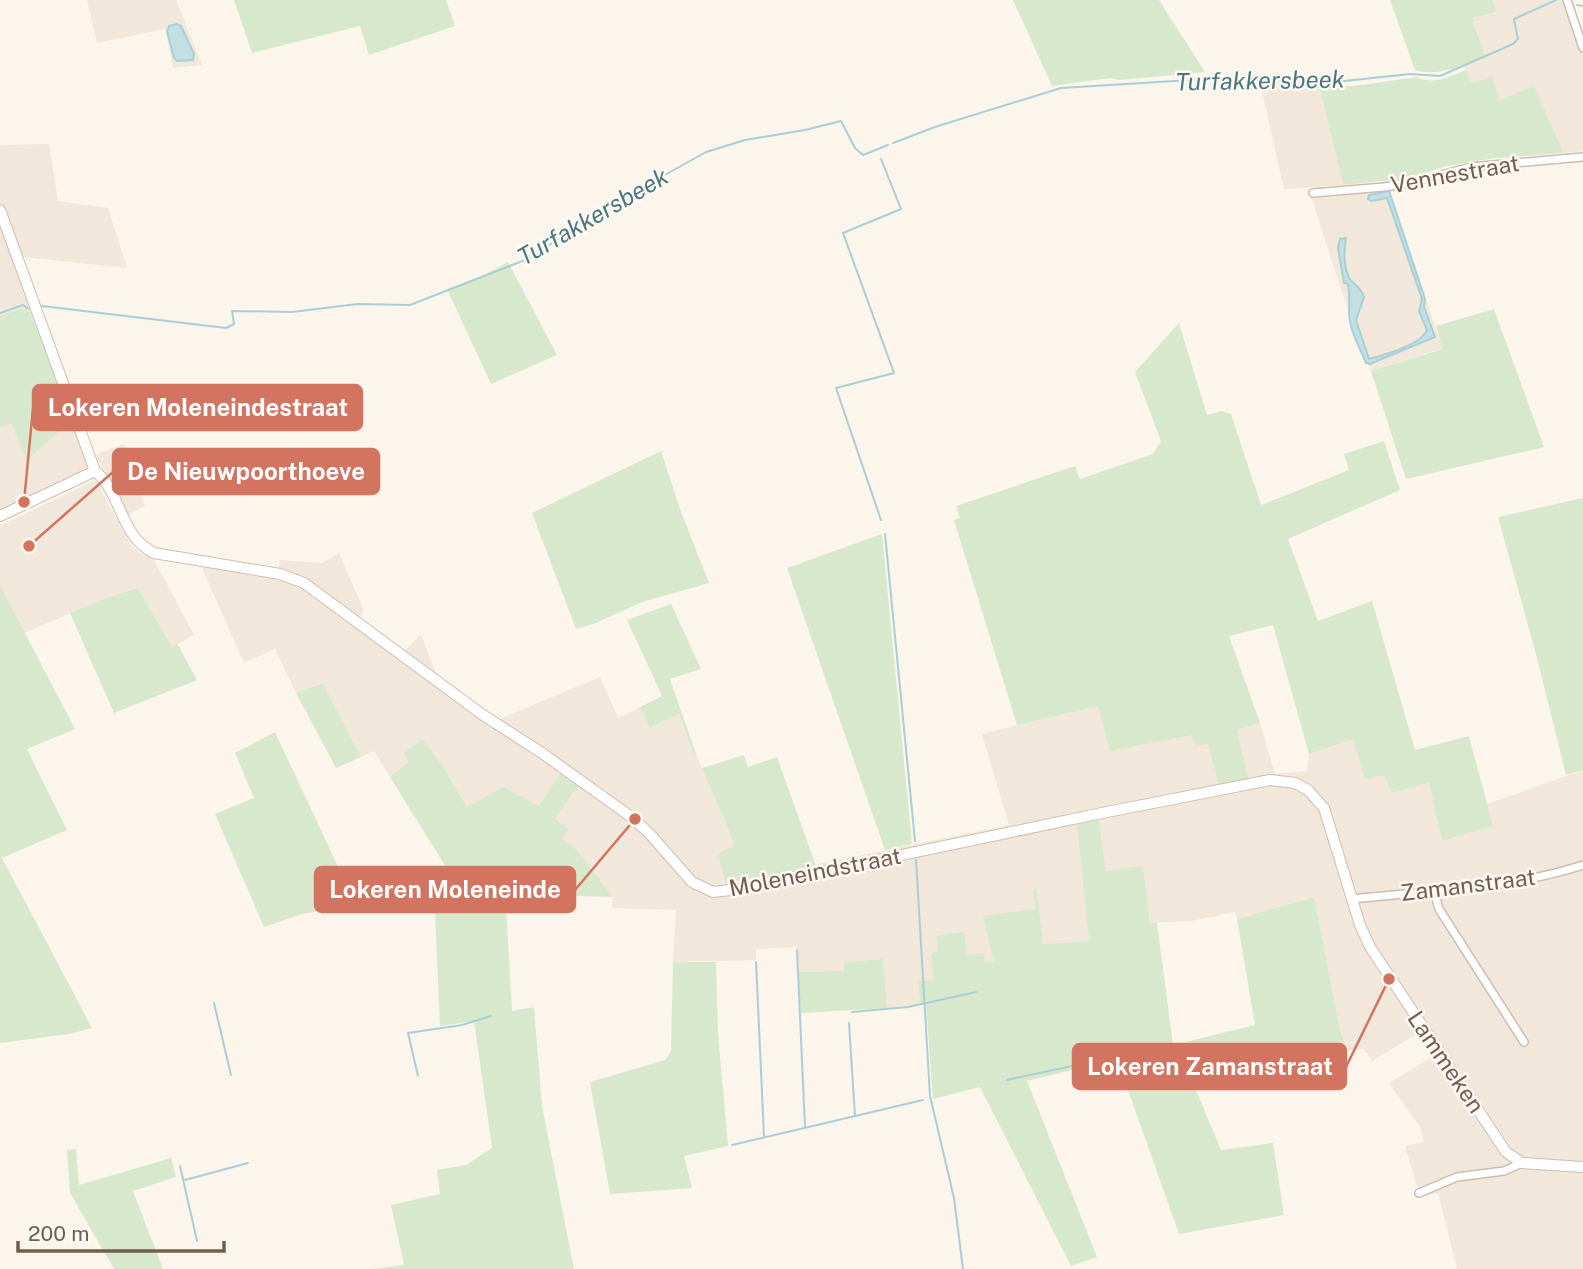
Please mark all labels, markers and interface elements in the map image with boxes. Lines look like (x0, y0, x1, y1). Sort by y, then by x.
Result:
water label: Turfakkersbeek (1175, 65, 1345, 95)
street label: Vennestraat (1389, 149, 1521, 198)
water label: Turfakkersbeek (512, 162, 673, 271)
callout: Lokeren Moleneindestraat (33, 385, 362, 430)
text: Lokeren Moleneindestraat (48, 393, 348, 421)
callout: De Nieuwpoorthoeve (113, 449, 379, 494)
text: De Nieuwpoorthoeve (127, 457, 365, 485)
street label: Moleneindstraat (727, 842, 903, 901)
street label: Zamanstraat (1399, 863, 1537, 906)
callout: Lokeren Moleneinde (315, 867, 575, 912)
text: Lokeren Moleneinde (329, 875, 561, 903)
street label: Lammeken (1402, 1006, 1490, 1118)
callout: Lokeren Zamanstraat (1073, 1044, 1346, 1089)
text: Lokeren Zamanstraat (1087, 1052, 1333, 1080)
scale bar (18, 1210, 224, 1254)
text: 200 m (28, 1221, 89, 1246)

